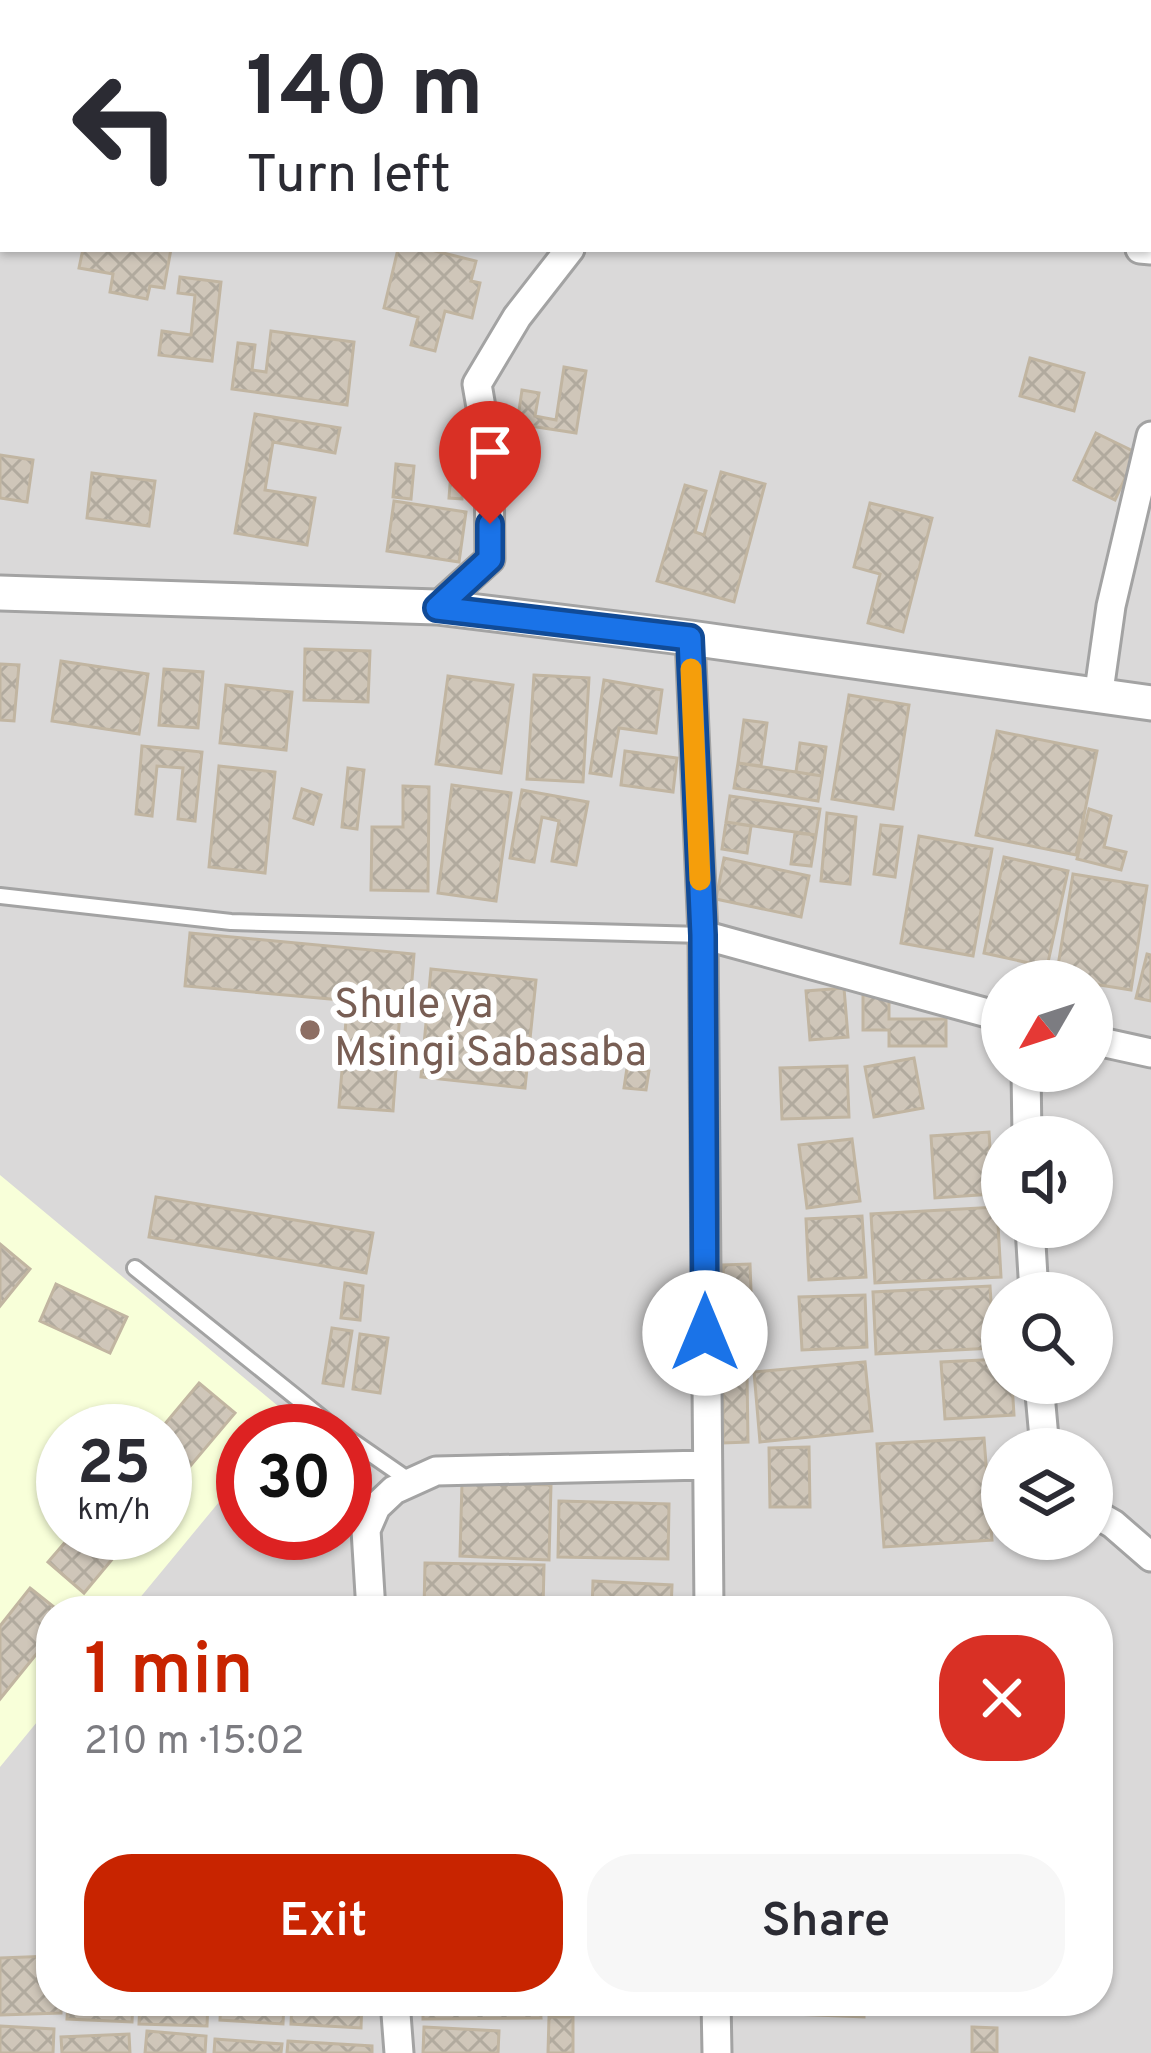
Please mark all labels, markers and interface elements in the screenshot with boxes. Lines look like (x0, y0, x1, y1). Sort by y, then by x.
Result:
text: 140 m (246, 39, 483, 145)
icon: left (48, 48, 204, 204)
text: Turn left (246, 143, 451, 212)
pin (439, 401, 541, 524)
icon: arrive (457, 419, 523, 485)
north arrow (981, 960, 1113, 1092)
map controls (981, 960, 1113, 1560)
place label: Shule ya Msingi Sabasaba (334, 980, 647, 1081)
marker: Shule ya Msingi Sabasaba (297, 1017, 323, 1043)
button: sound (981, 1116, 1113, 1248)
position arrow (642, 1270, 768, 1396)
button: search (981, 1272, 1113, 1404)
speed limit sign: 30 (216, 1404, 372, 1560)
button: layers (981, 1428, 1113, 1560)
text: 25 (77, 1429, 151, 1505)
text: km/h (78, 1493, 150, 1530)
text: 1 min (84, 1628, 254, 1720)
button: close (939, 1635, 1065, 1761)
text: 210 m · 15:02 (84, 1719, 304, 1768)
button: Exit (84, 1854, 563, 1992)
button: Share (587, 1854, 1065, 1992)

